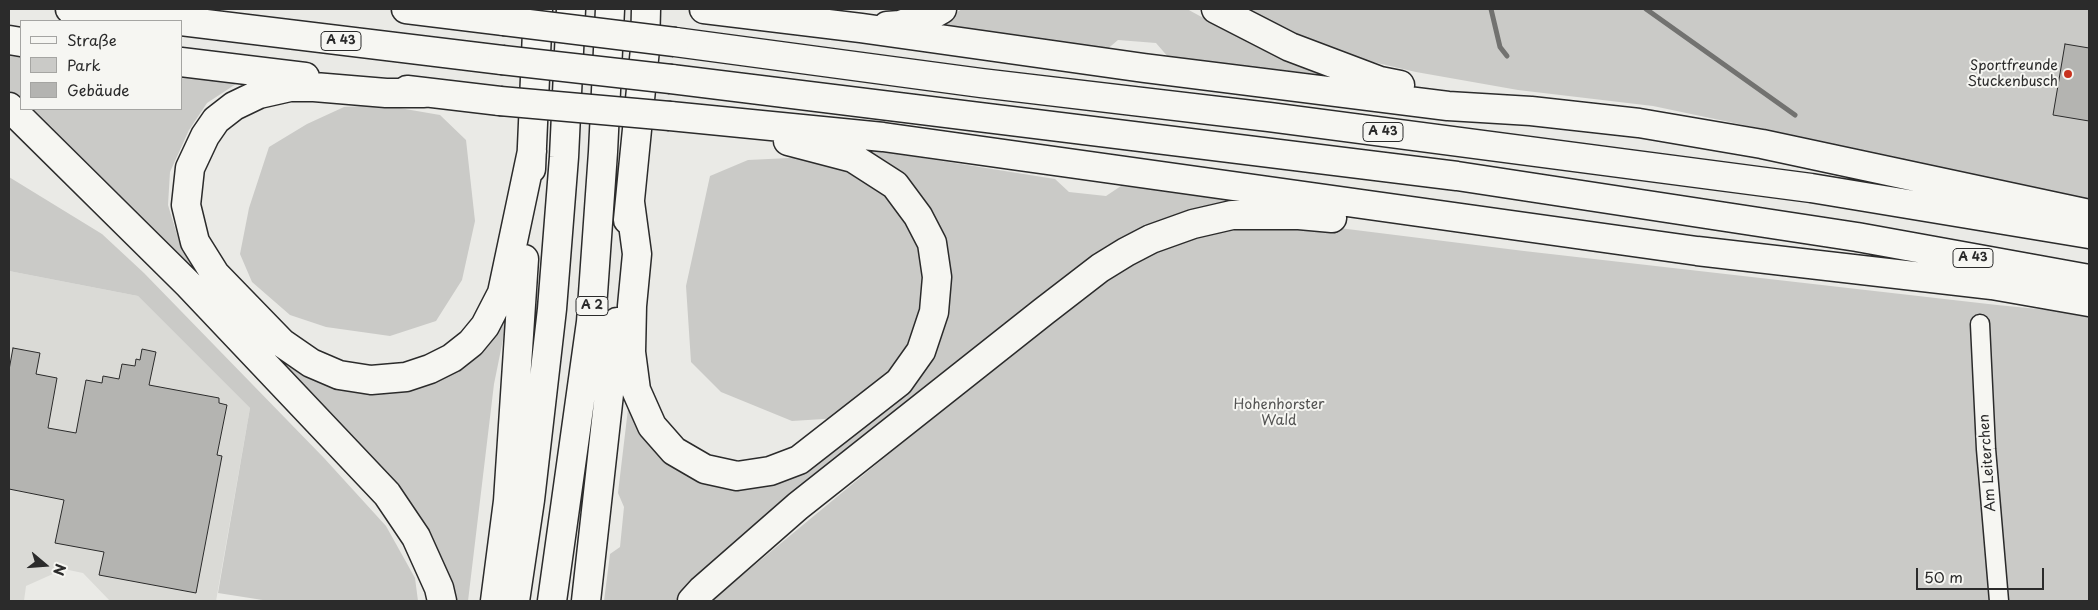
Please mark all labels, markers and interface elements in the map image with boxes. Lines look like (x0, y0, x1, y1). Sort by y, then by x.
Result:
legend (20, 20, 182, 110)
text: Straße (67, 28, 117, 51)
road number: A 43 (321, 31, 361, 50)
text: Park (67, 53, 101, 76)
place label: Sportfreunde Stuckenbusch (1967, 58, 2058, 90)
marker: Sportfreunde Stuckenbusch (2062, 68, 2074, 80)
text: Gebäude (67, 78, 129, 101)
road number: A 43 (1363, 122, 1403, 142)
road number: A 43 (1953, 248, 1993, 268)
road number: A 2 (576, 296, 608, 316)
park label: Hohenhorster Wald (1233, 397, 1325, 430)
street label: Am Leiterchen (1976, 414, 2000, 512)
north arrow (20, 540, 70, 590)
scale bar (1918, 558, 2046, 590)
text: N (48, 561, 71, 578)
text: 50 m (1924, 565, 1963, 588)

